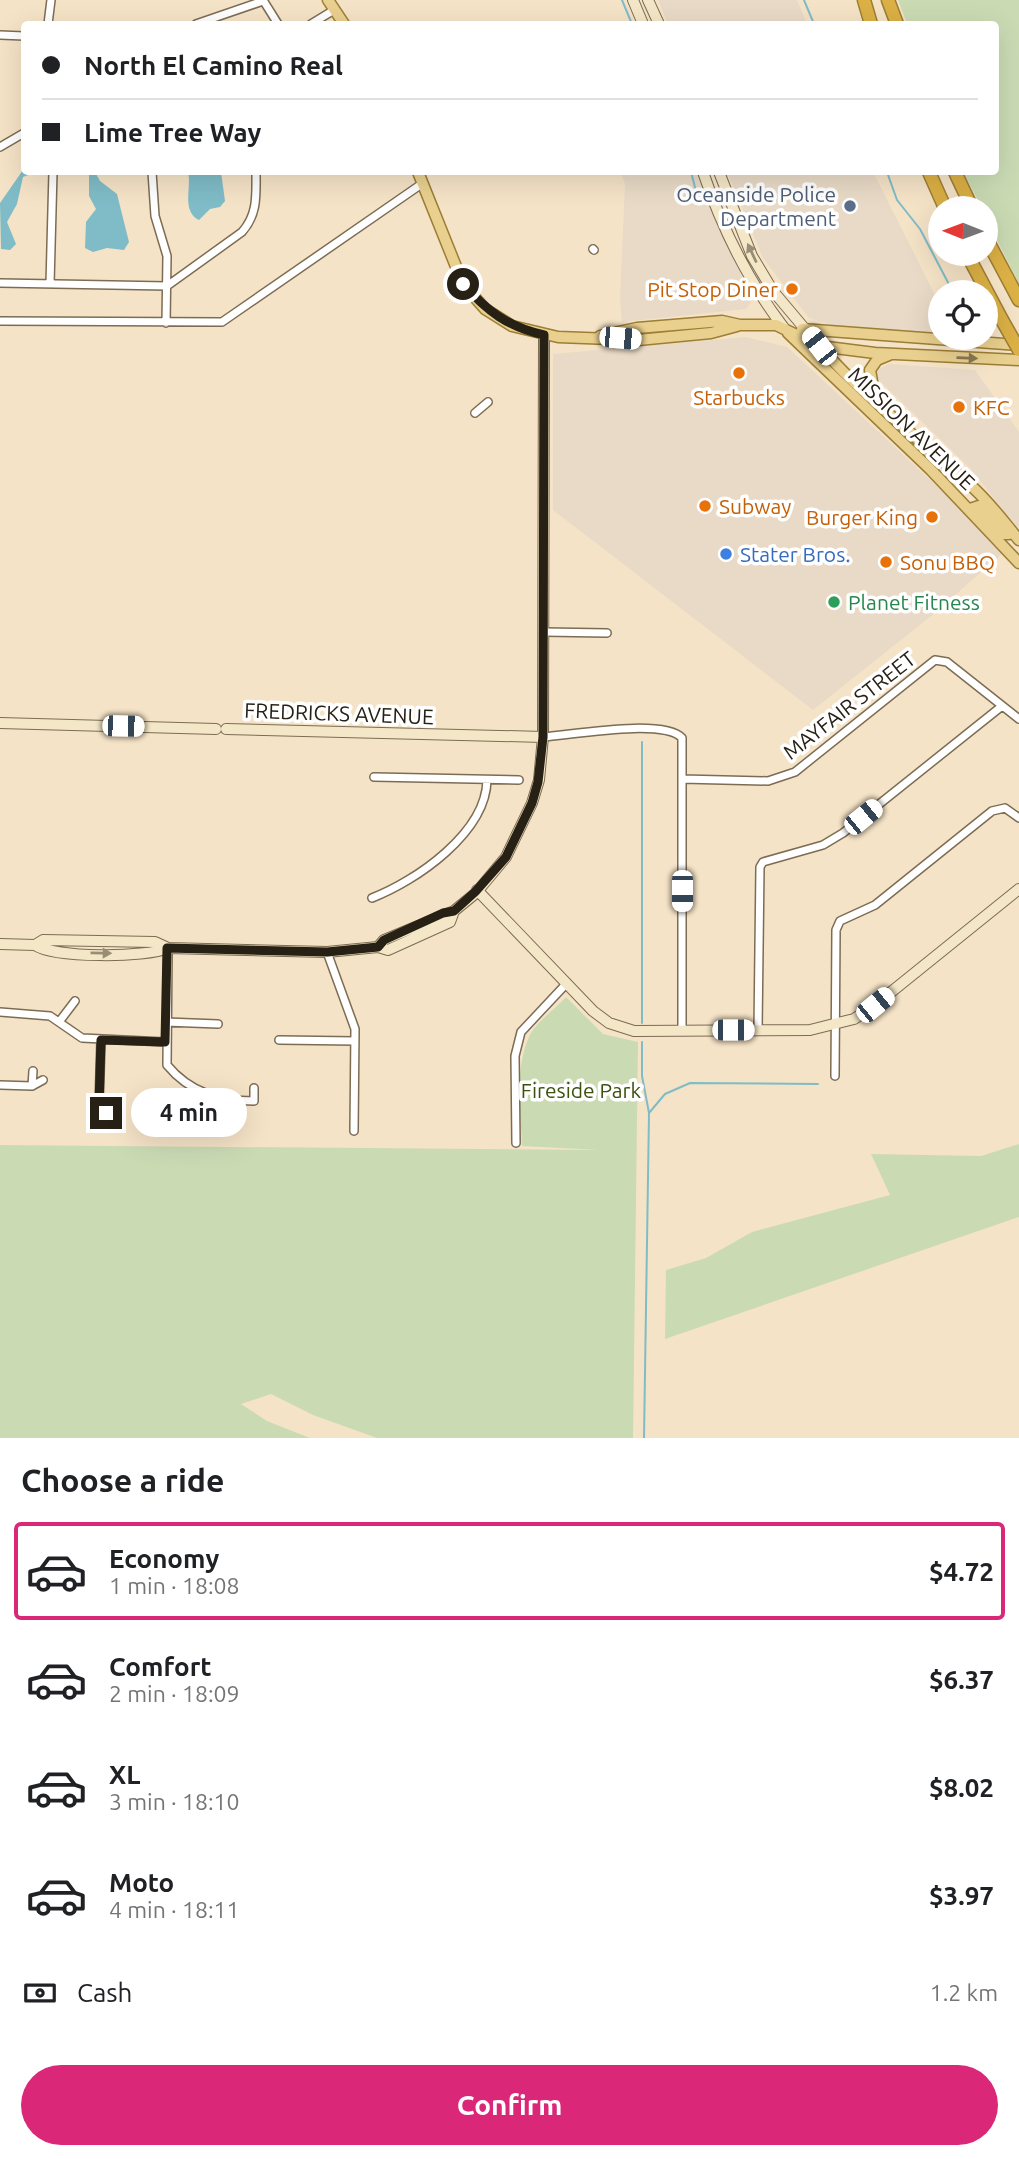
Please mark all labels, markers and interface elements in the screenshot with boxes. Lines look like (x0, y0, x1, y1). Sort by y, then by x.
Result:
text: North El Camino Real (84, 51, 343, 80)
text: Lime Tree Way (84, 118, 261, 147)
place label: Oceanside Police Department (676, 182, 836, 230)
north arrow (928, 196, 998, 266)
map controls (928, 196, 998, 350)
marker: Oceanside Police Department (842, 198, 858, 214)
one-way arrow (746, 243, 758, 263)
route start (447, 268, 479, 300)
place label: Pit Stop Diner (647, 277, 778, 301)
button: locate (928, 280, 998, 350)
marker: Pit Stop Diner (784, 281, 800, 297)
car (798, 323, 841, 369)
car (599, 326, 642, 350)
one-way arrow (957, 352, 979, 363)
street label: MISSION AVENUE (844, 362, 980, 494)
marker: Starbucks (731, 365, 747, 381)
place label: Starbucks (693, 385, 785, 409)
place label: KFC (973, 395, 1010, 419)
marker: KFC (951, 399, 967, 415)
place label: Subway (719, 494, 791, 518)
marker: Subway (697, 498, 713, 514)
place label: Burger King (806, 505, 918, 529)
marker: Burger King (924, 509, 940, 525)
place label: Stater Bros. (740, 542, 850, 566)
marker: Stater Bros. (718, 546, 734, 562)
place label: Sonu BBQ (900, 550, 995, 574)
marker: Sonu BBQ (878, 554, 894, 570)
place label: Planet Fitness (848, 590, 980, 614)
marker: Planet Fitness (826, 594, 842, 610)
street label: MAYFAIR STREET (778, 646, 920, 764)
street label: FREDRICKS AVENUE (244, 698, 434, 728)
car (102, 715, 145, 737)
car (841, 796, 886, 838)
car (672, 870, 693, 912)
one-way arrow (90, 947, 112, 959)
car (853, 984, 898, 1026)
car (713, 1020, 755, 1041)
park label: Fireside Park (521, 1078, 642, 1102)
callout: 4 min (130, 1088, 246, 1138)
route end (90, 1097, 122, 1129)
text: 4 min (160, 1100, 218, 1125)
text: Choose a ride (21, 1462, 224, 1498)
icon: car (25, 1540, 88, 1603)
text: Economy (109, 1544, 219, 1573)
text: $4.72 (929, 1557, 994, 1586)
text: 1 min · 18:08 (109, 1573, 240, 1598)
icon: car (25, 1648, 88, 1711)
text: Comfort (109, 1652, 212, 1681)
text: $6.37 (929, 1665, 994, 1694)
text: 2 min · 18:09 (109, 1681, 240, 1706)
icon: car (25, 1756, 88, 1819)
text: XL (109, 1760, 140, 1789)
text: $8.02 (929, 1773, 994, 1802)
text: 3 min · 18:10 (109, 1789, 240, 1814)
icon: car (25, 1864, 88, 1927)
text: Moto (109, 1868, 174, 1897)
text: $3.97 (929, 1881, 994, 1910)
text: 4 min · 18:11 (109, 1897, 240, 1922)
icon: cash (21, 1974, 59, 2012)
text: Cash (77, 1978, 132, 2007)
text: 1.2 km (930, 1980, 998, 2005)
button: Confirm (21, 2065, 998, 2145)

